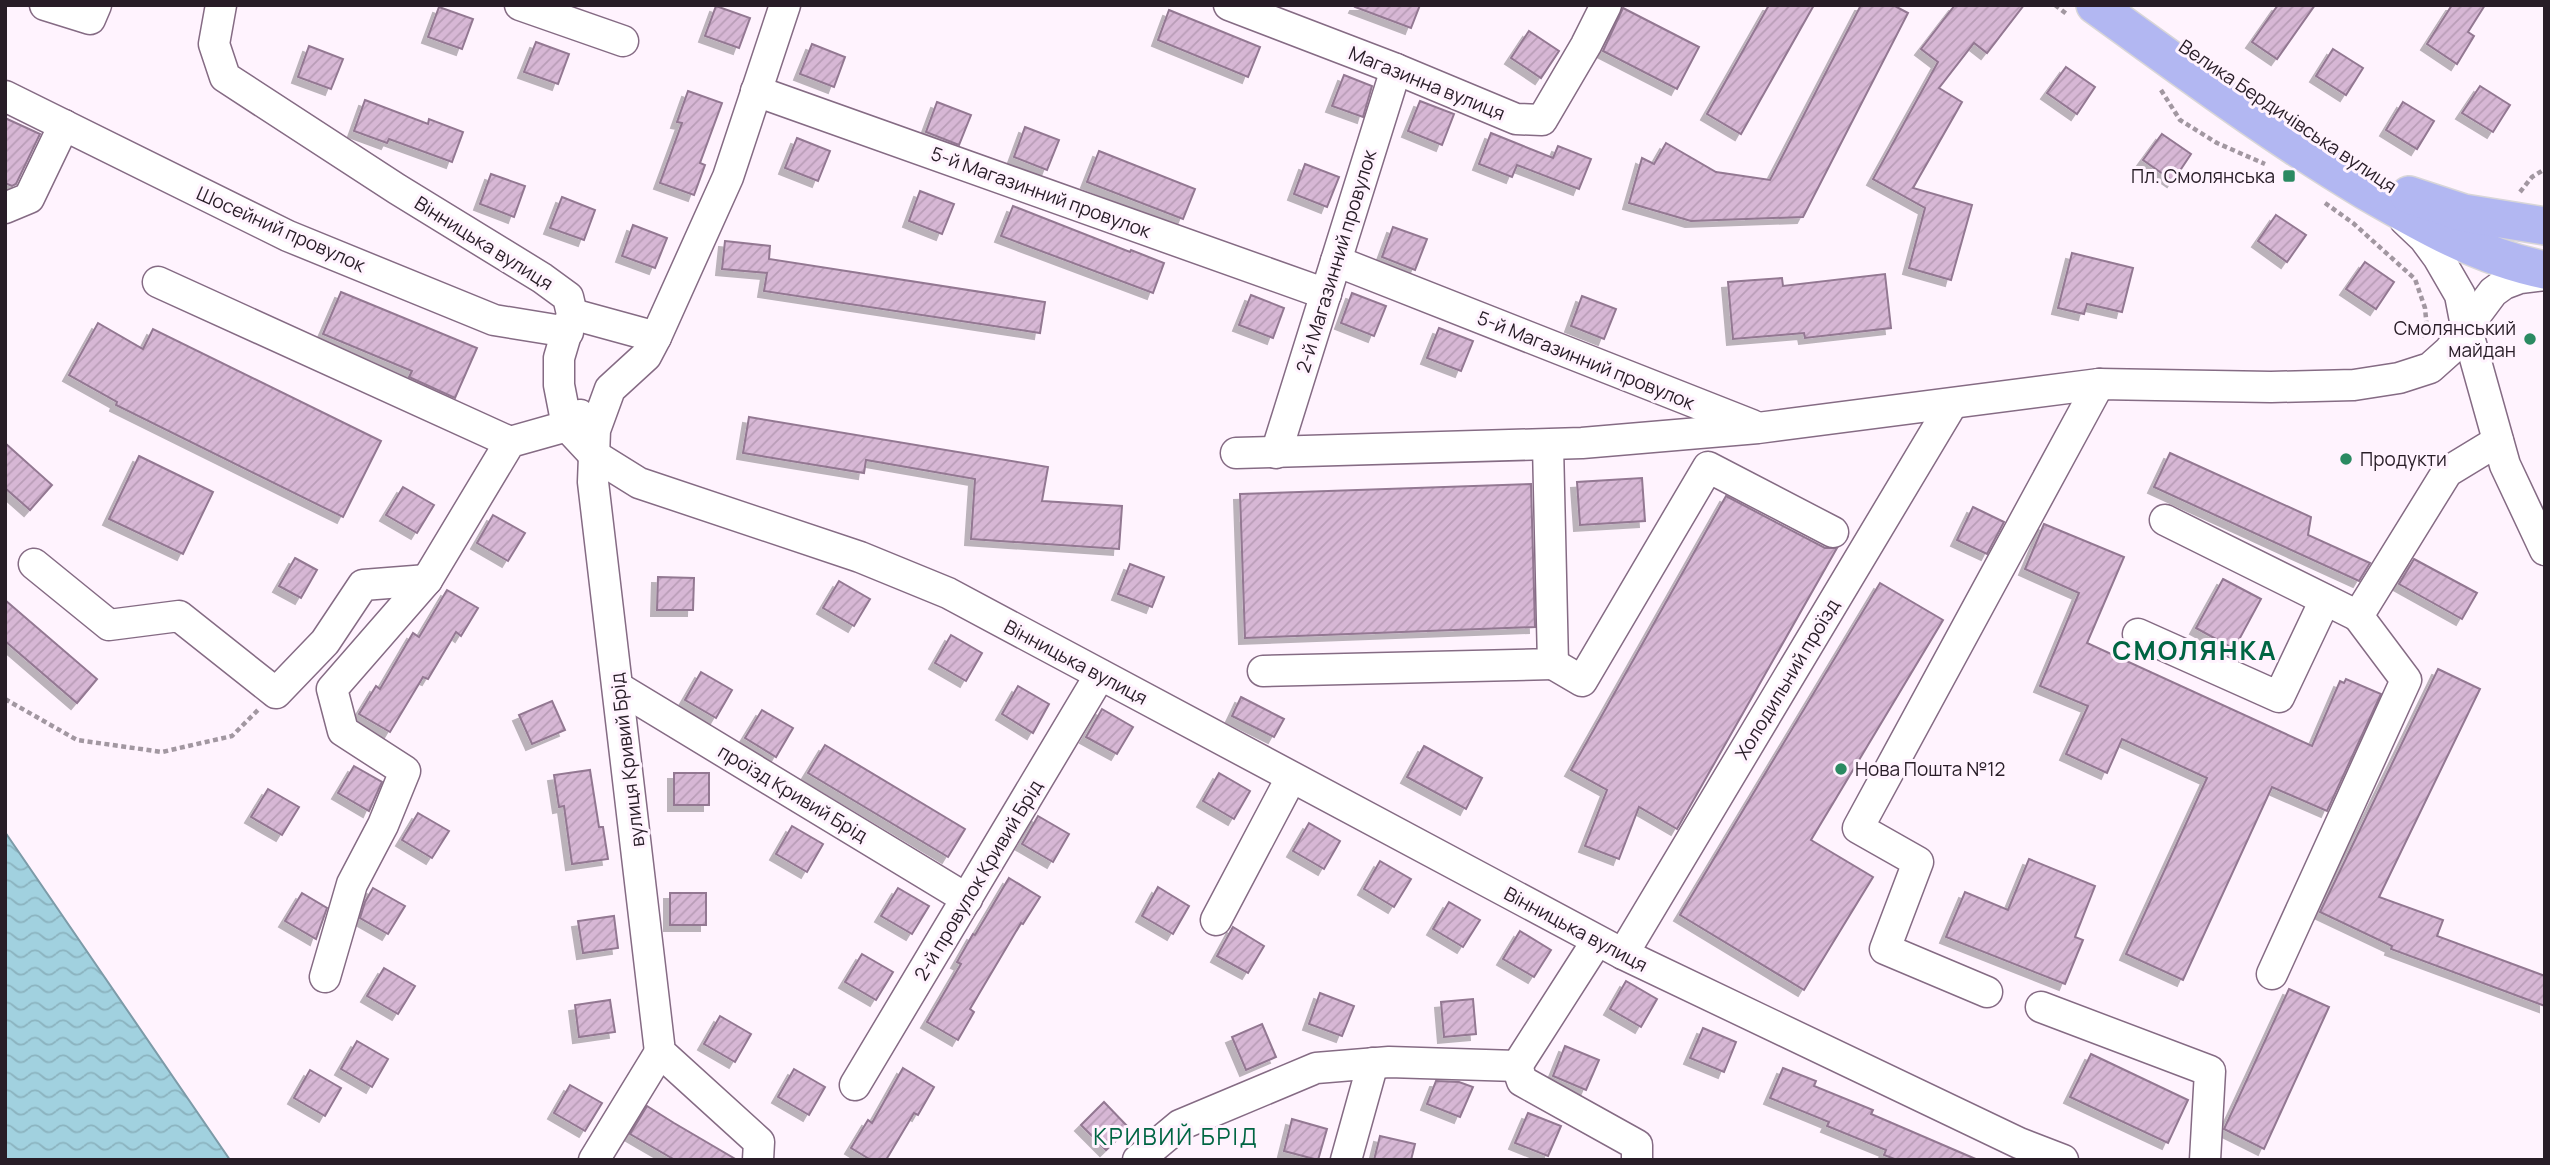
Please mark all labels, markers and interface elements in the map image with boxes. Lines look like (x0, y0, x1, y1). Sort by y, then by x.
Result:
street label: Велика Бердичівська вулиця (2174, 33, 2402, 199)
street label: Магазинна вулиця (1345, 40, 1509, 126)
street label: 5-й Магазинний провулок (927, 140, 1155, 244)
street label: 2-й Магазинний провулок (1290, 146, 1383, 376)
place label: Пл. Смолянська (2131, 163, 2275, 189)
marker: Пл. Смолянська (2281, 168, 2297, 184)
street label: Шосейний провулок (192, 180, 370, 278)
street label: Вінницька вулиця (410, 190, 558, 296)
street label: 5-й Магазинний провулок (1474, 304, 1699, 416)
place label: Смолянський майдан (2394, 315, 2516, 363)
marker: Смолянський майдан (2522, 331, 2538, 347)
place label: Продукти (2360, 446, 2447, 472)
marker: Продукти (2338, 451, 2354, 467)
street label: Холодильний проїзд (1729, 594, 1845, 764)
street label: Вінницька вулиця (1000, 613, 1152, 711)
district label: СМОЛЯНКА (2112, 632, 2278, 668)
street label: вулиця Кривий Брід (603, 672, 651, 848)
street label: проїзд Кривий Брід (713, 738, 873, 848)
place label: Нова Пошта №12 (1855, 756, 2005, 782)
marker: Нова Пошта №12 (1833, 761, 1849, 777)
street label: 2-й провулок Кривий Брід (908, 775, 1048, 985)
street label: Вінницька вулиця (1500, 880, 1652, 978)
district label: КРИВИЙ БРІД (1093, 1120, 1259, 1152)

